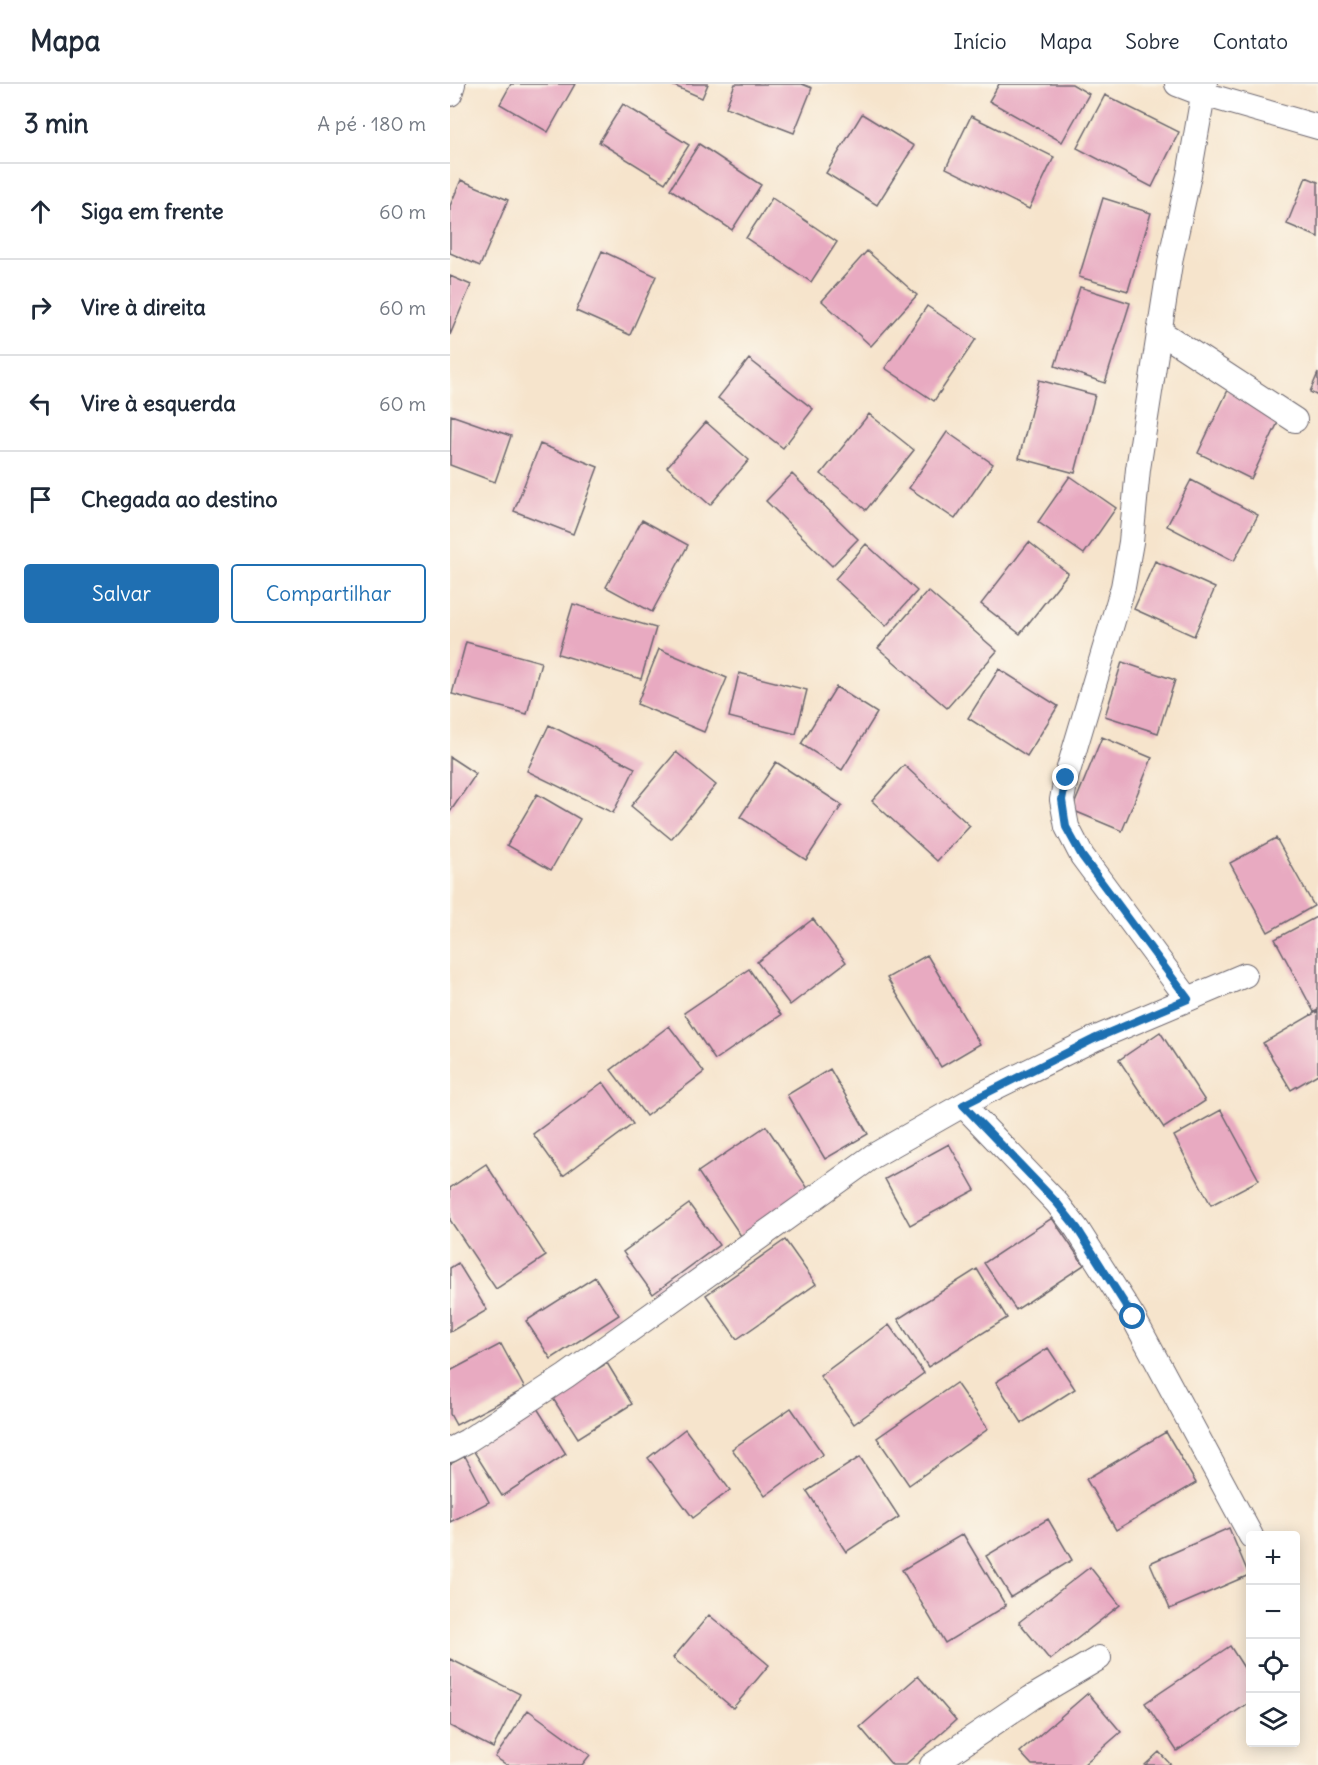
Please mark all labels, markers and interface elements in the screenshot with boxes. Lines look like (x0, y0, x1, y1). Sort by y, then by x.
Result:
text: Mapa (30, 23, 100, 59)
text: Início (953, 28, 1007, 55)
text: Mapa (1040, 28, 1092, 55)
text: Sobre (1125, 28, 1180, 55)
text: Contato (1213, 28, 1288, 55)
text: 3 min (24, 107, 89, 140)
text: A pé · 180 m (317, 111, 426, 136)
icon: ahead (24, 195, 57, 228)
text: Siga em frente (81, 197, 224, 225)
text: 60 m (379, 199, 426, 224)
icon: right (24, 291, 57, 324)
text: Vire à direita (81, 293, 206, 321)
text: 60 m (379, 295, 426, 320)
icon: left (24, 387, 57, 420)
text: Vire à esquerda (81, 389, 236, 417)
text: 60 m (379, 391, 426, 416)
icon: arrive (24, 483, 57, 516)
text: Chegada ao destino (81, 485, 278, 513)
button: Salvar (24, 564, 219, 623)
button: Compartilhar (231, 564, 426, 623)
route end (1052, 764, 1078, 790)
route start (1119, 1303, 1145, 1329)
map controls (1246, 1531, 1300, 1747)
button: + (1246, 1531, 1300, 1585)
button: − (1246, 1585, 1300, 1639)
button: locate (1246, 1639, 1300, 1693)
button: layers (1246, 1693, 1300, 1747)

